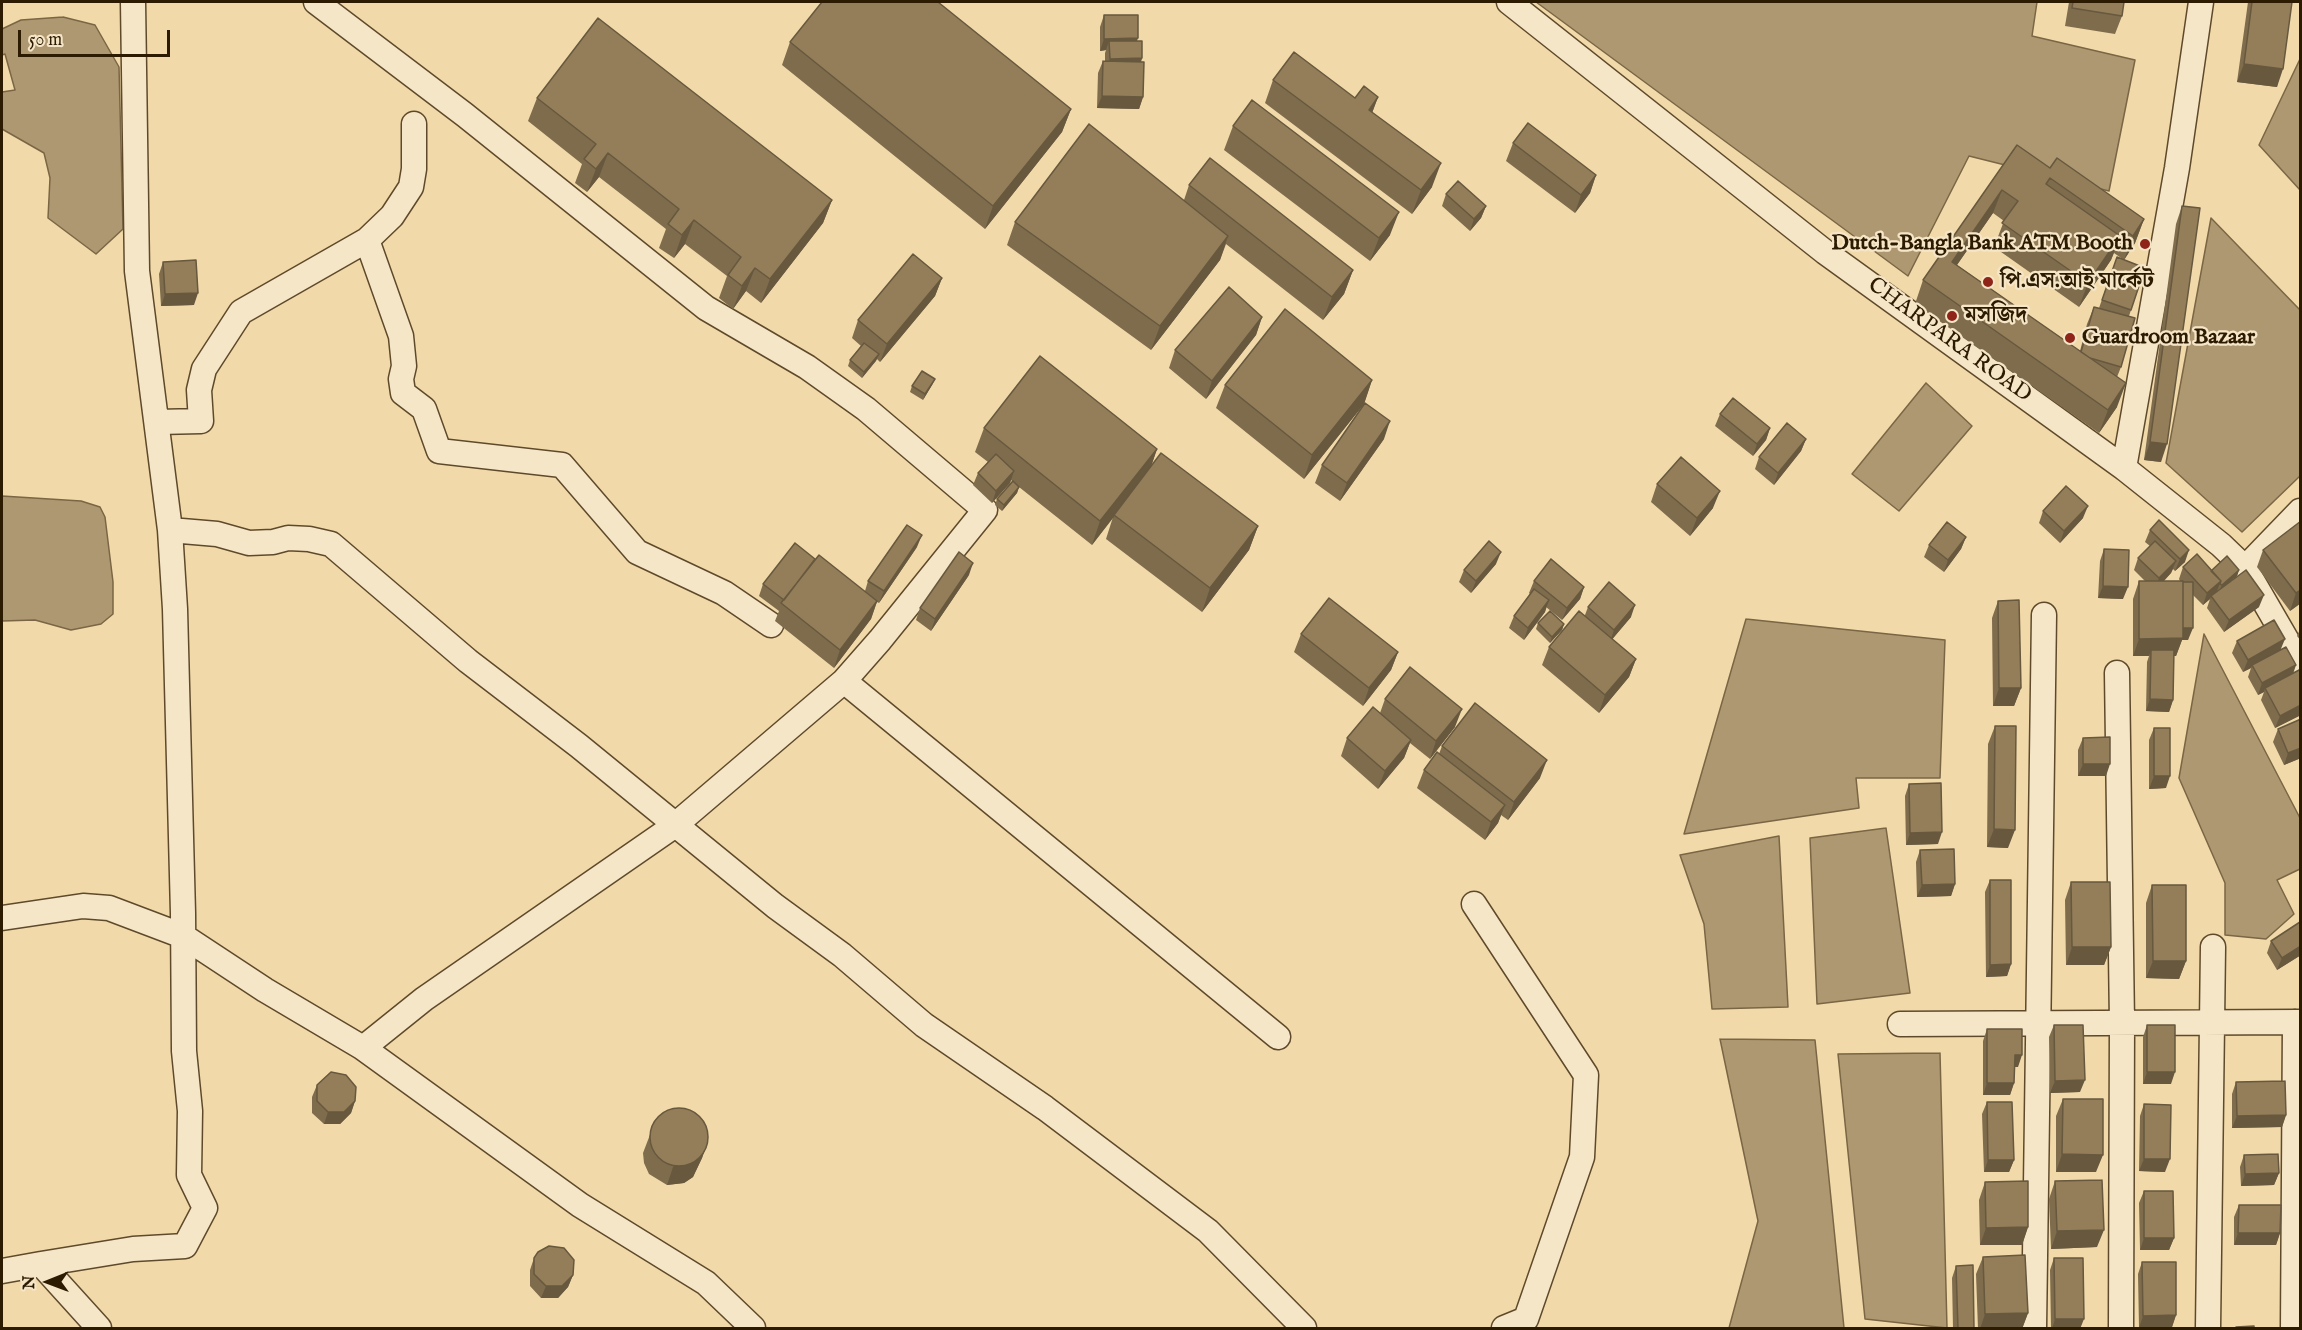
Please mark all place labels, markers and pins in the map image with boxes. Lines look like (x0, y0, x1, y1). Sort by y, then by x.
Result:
place label: Dutch-Bangla Bank ATM Booth (1831, 231, 2133, 257)
marker: Dutch-Bangla Bank ATM Booth (2138, 237, 2152, 251)
place label: পি.এস.আই মার্কেট (2000, 269, 2154, 295)
marker: পি.এস.আই মার্কেট (1981, 275, 1995, 289)
place label: মসজিদ (1964, 303, 2027, 329)
marker: মসজিদ (1945, 309, 1959, 323)
place label: Guardroom Bazaar (2082, 325, 2255, 351)
marker: Guardroom Bazaar (2063, 331, 2077, 345)

